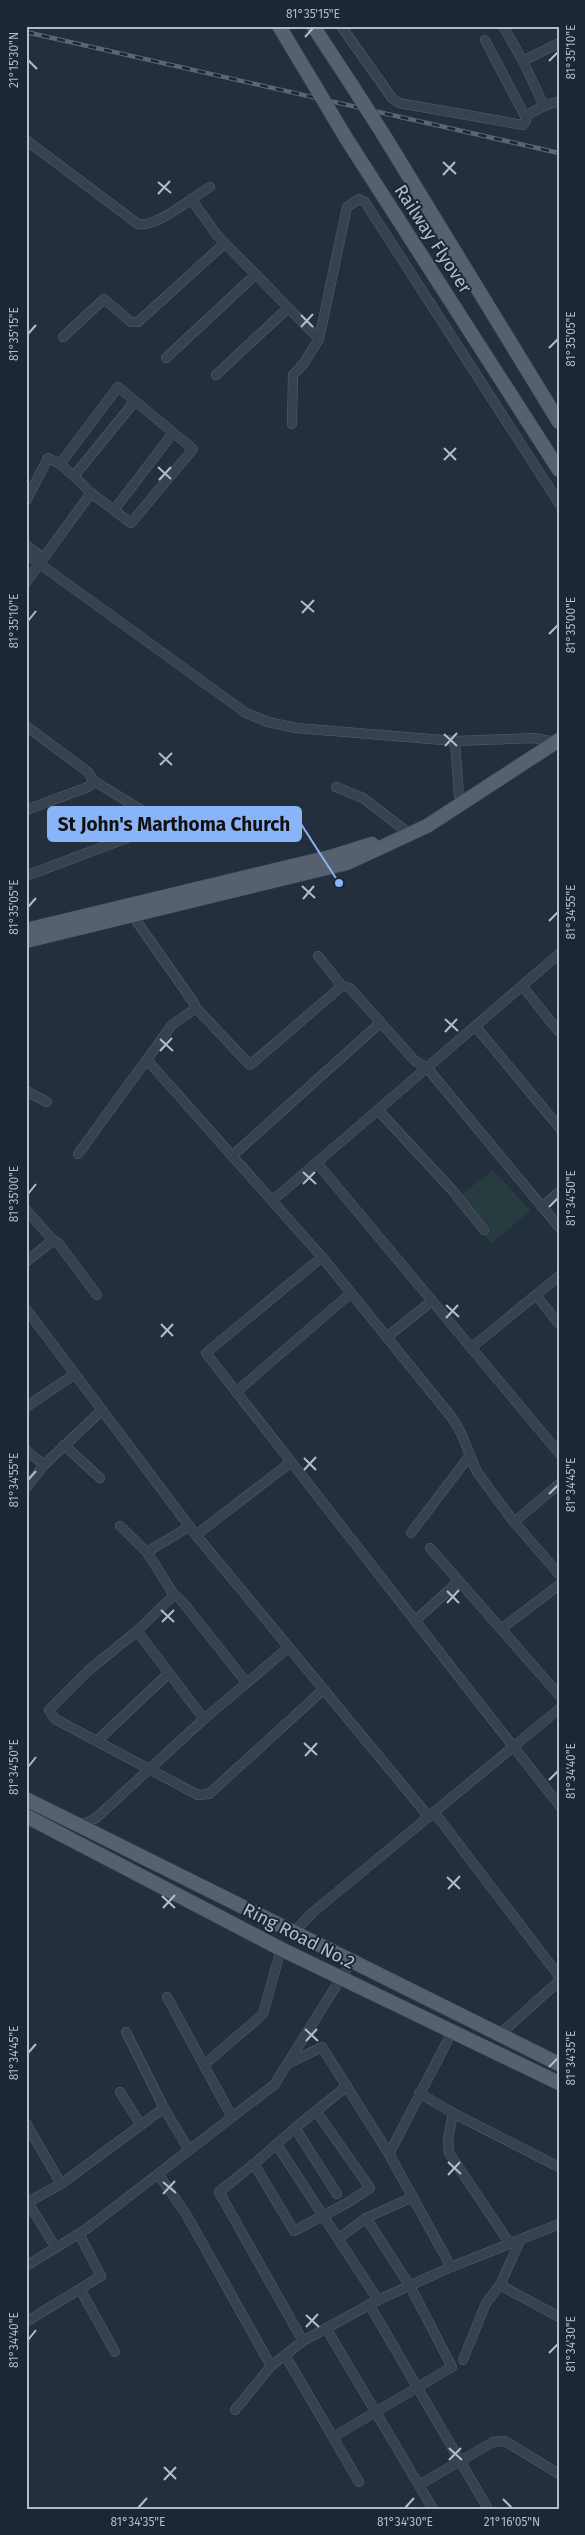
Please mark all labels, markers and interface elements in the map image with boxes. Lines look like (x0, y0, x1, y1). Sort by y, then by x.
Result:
text: 81°35'15"E (286, 7, 340, 21)
text: 81°35'10"E (564, 25, 578, 79)
text: 21°15'30"N (7, 32, 21, 88)
street label: Railway Flyover (390, 181, 476, 298)
text: 81°35'15"E (7, 307, 21, 361)
text: 81°35'05"E (564, 311, 578, 367)
text: 81°35'10"E (7, 594, 21, 648)
text: 81°35'00"E (564, 597, 578, 653)
callout: St John's Marthoma Church (48, 807, 301, 841)
text: St John's Marthoma Church (58, 813, 290, 836)
text: 81°35'05"E (7, 879, 21, 935)
text: 81°34'55"E (564, 885, 578, 939)
text: 81°35'00"E (7, 1166, 21, 1222)
text: 81°34'50"E (564, 1170, 578, 1226)
text: 81°34'55"E (7, 1453, 21, 1507)
text: 81°34'45"E (564, 1458, 578, 1512)
text: 81°34'50"E (7, 1739, 21, 1795)
text: 81°34'40"E (564, 1743, 578, 1799)
street label: Ring Road No.2 (239, 1898, 359, 1974)
text: 81°34'45"E (7, 2026, 21, 2080)
text: 81°34'35"E (564, 2031, 578, 2085)
text: 81°34'40"E (7, 2312, 21, 2368)
text: 81°34'30"E (564, 2316, 578, 2372)
text: 81°34'35"E (111, 2515, 165, 2529)
text: 81°34'30"E (377, 2515, 433, 2529)
text: 21°16'05"N (484, 2515, 540, 2529)

